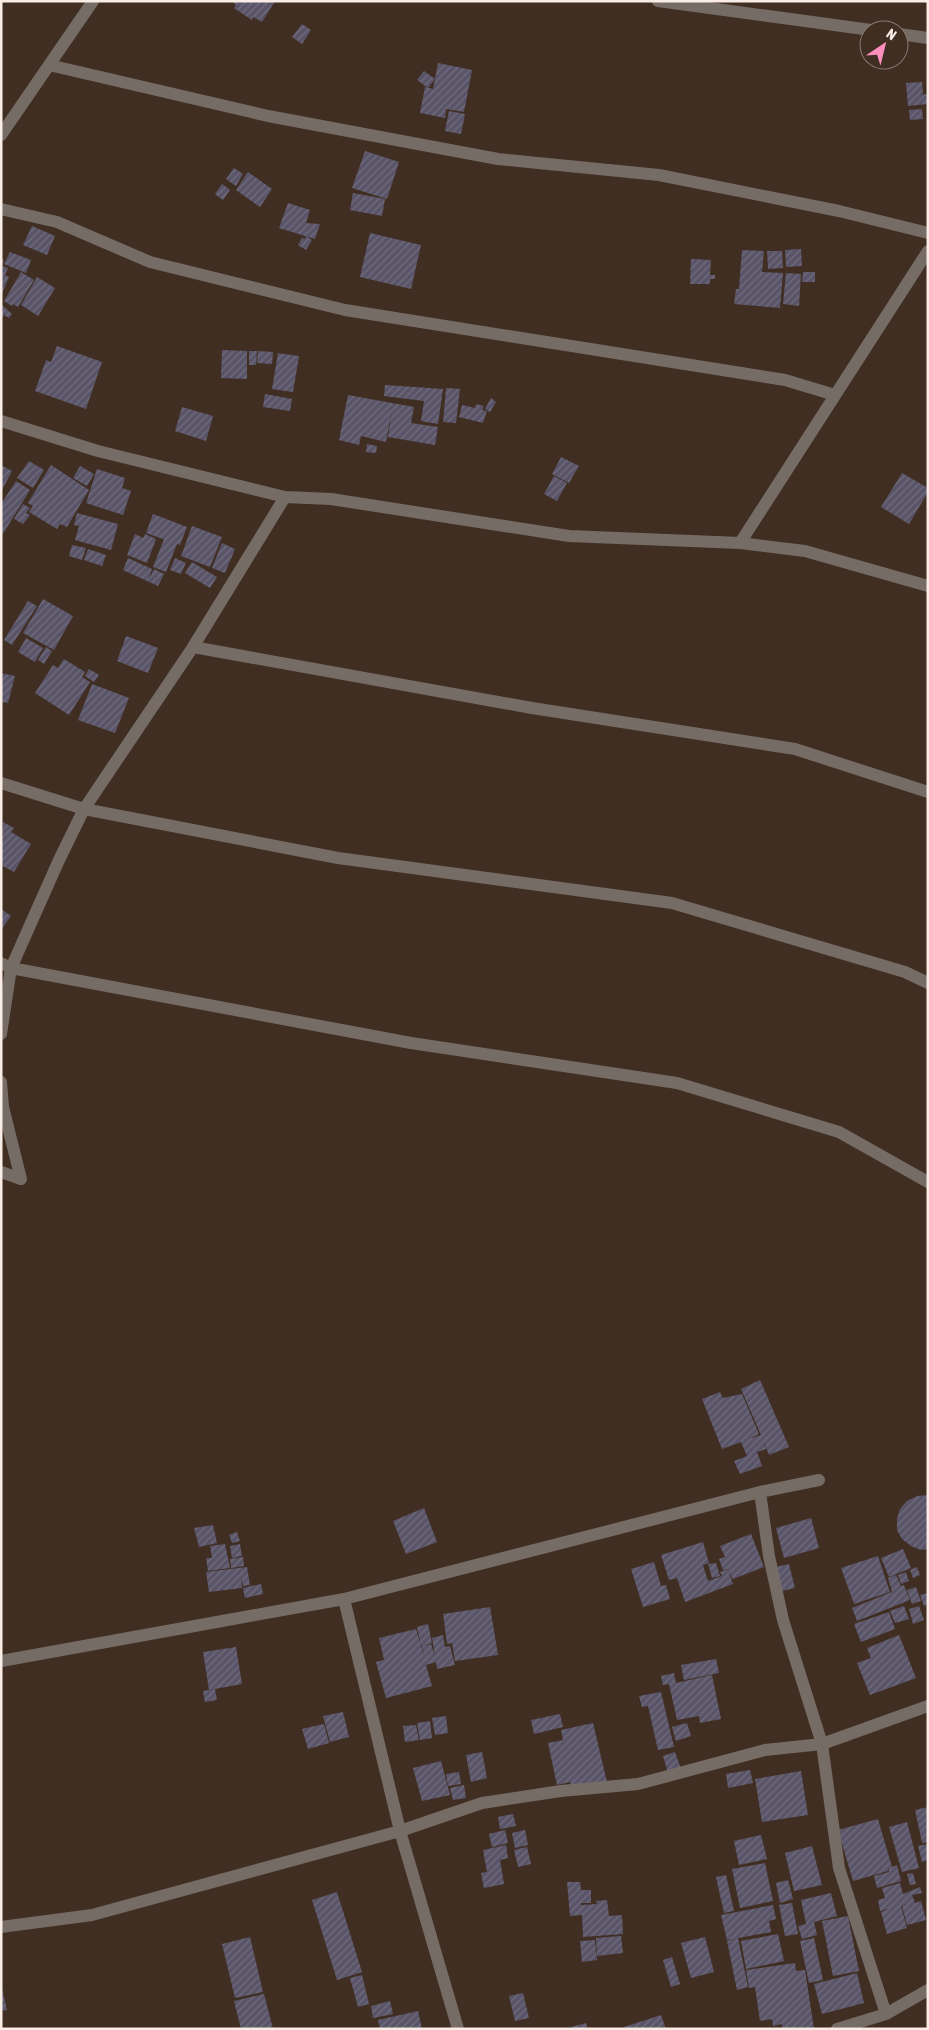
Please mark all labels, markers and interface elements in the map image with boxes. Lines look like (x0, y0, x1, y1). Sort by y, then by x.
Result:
north arrow (859, 20, 909, 70)
text: N (883, 25, 899, 43)

